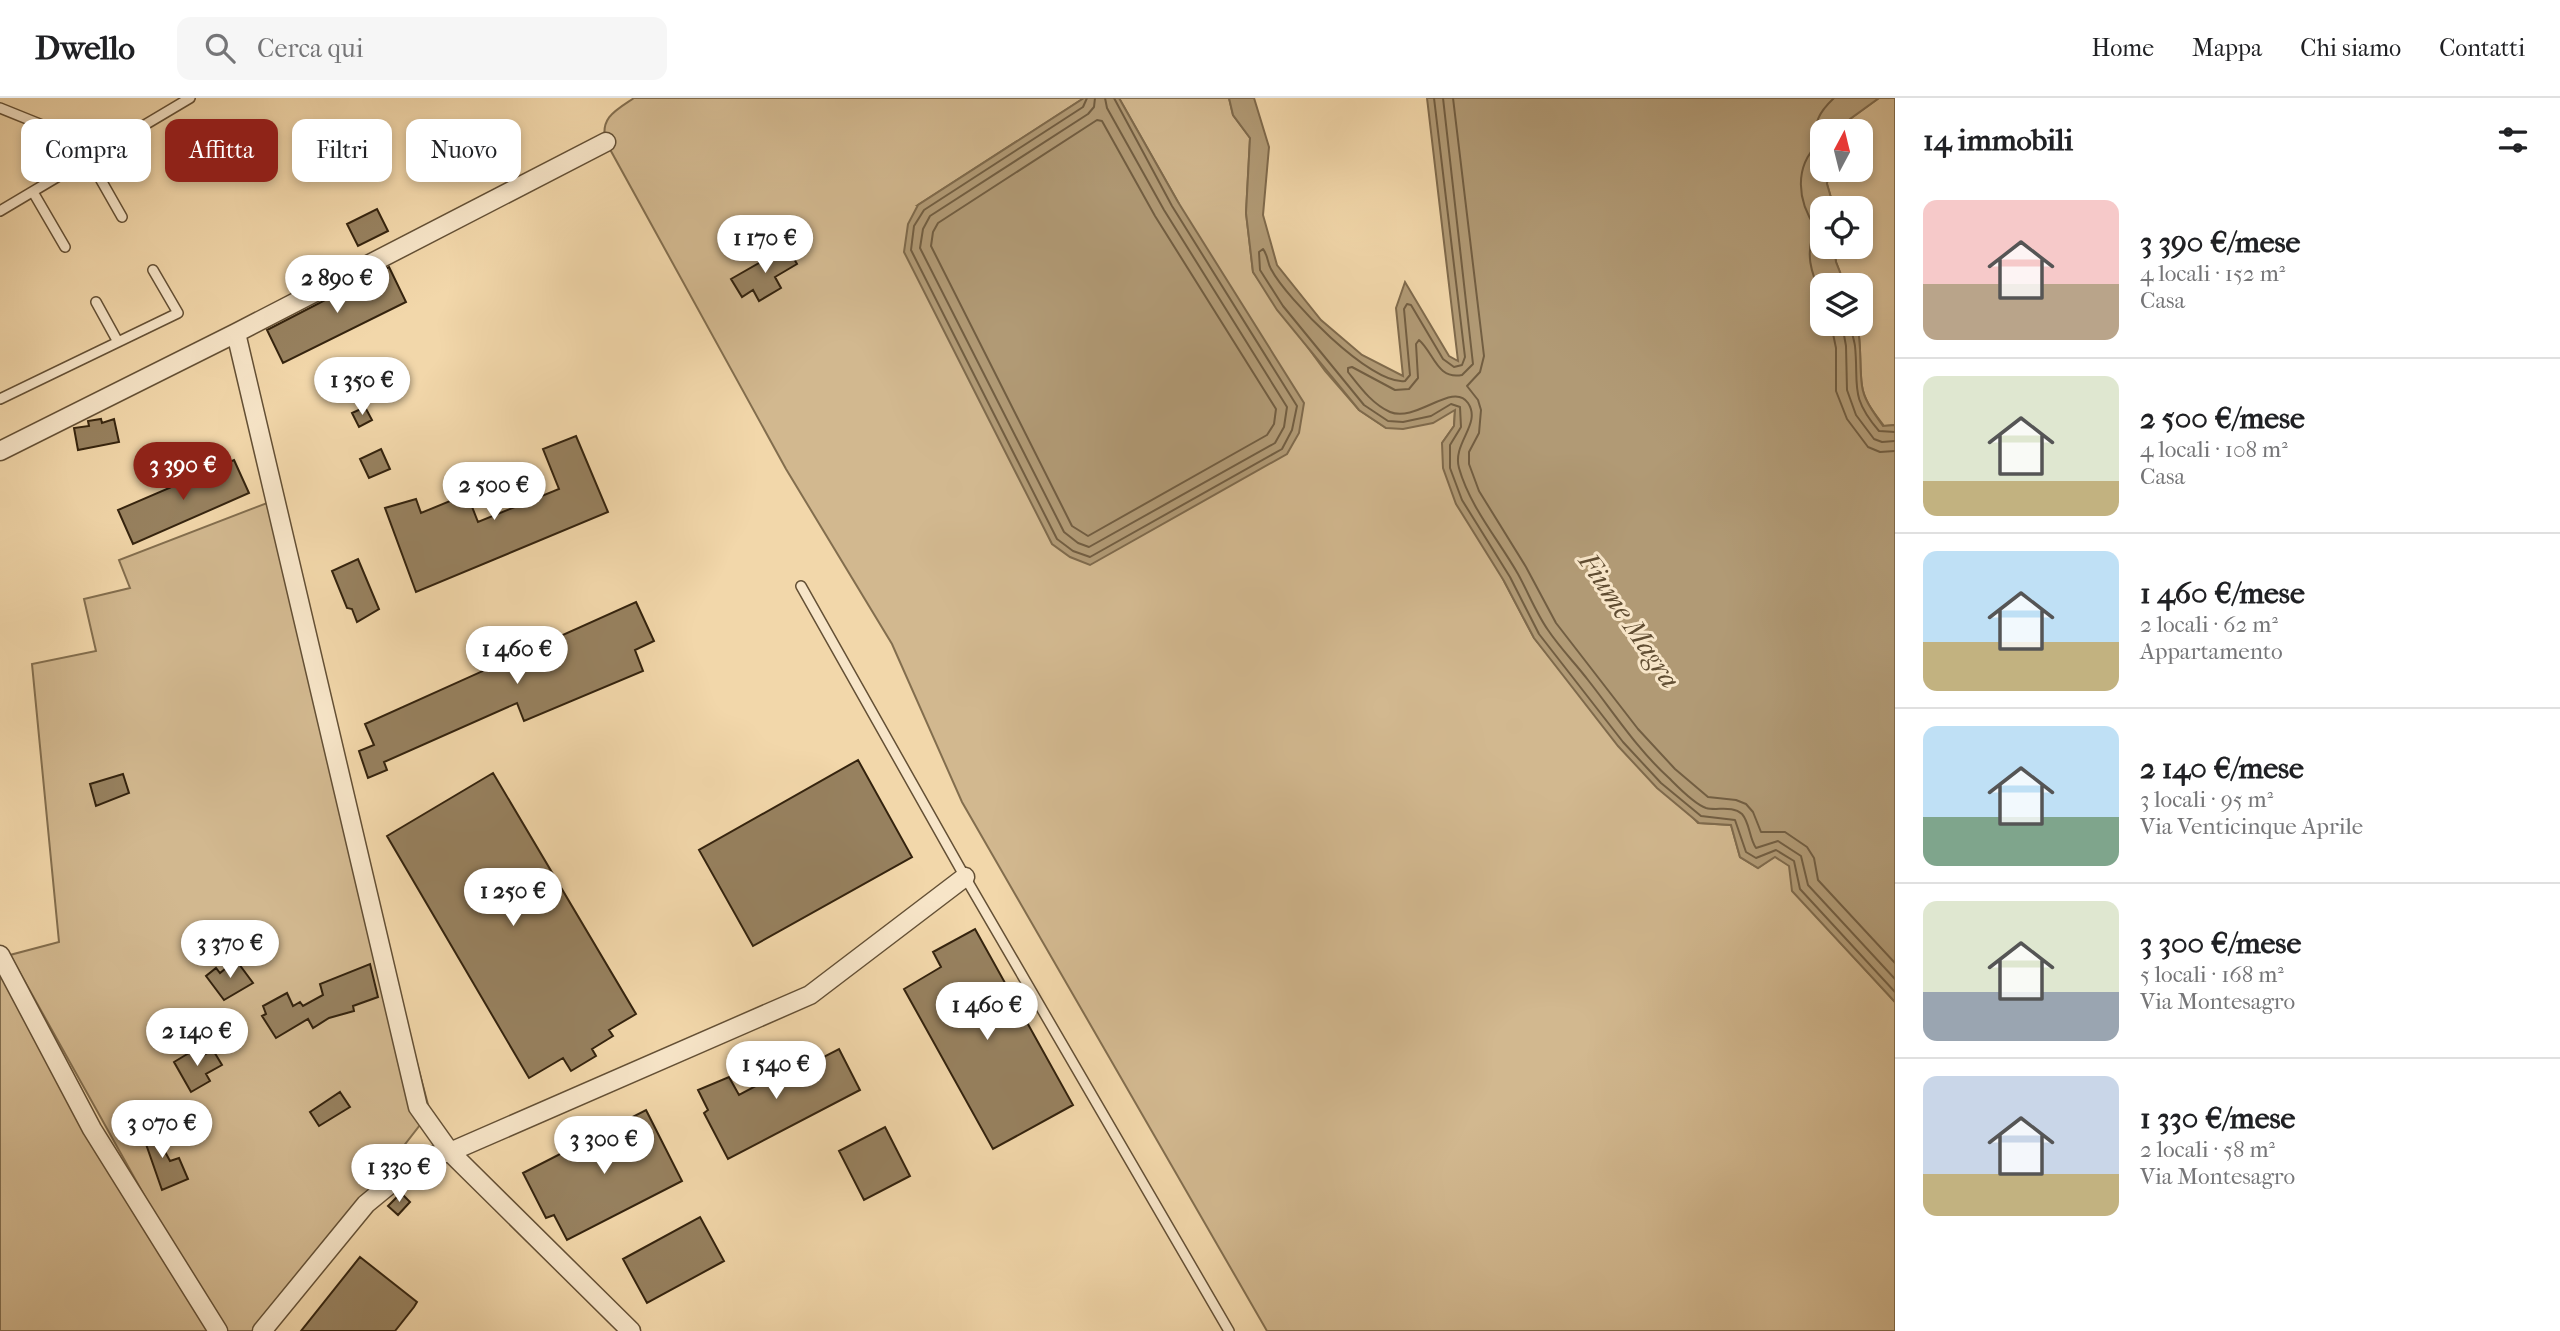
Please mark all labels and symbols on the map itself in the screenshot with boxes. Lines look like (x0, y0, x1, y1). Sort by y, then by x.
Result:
north arrow (1810, 119, 1872, 182)
pin: 1 170 € (700, 216, 830, 275)
pin: 2 890 € (272, 256, 402, 315)
pin: 1 350 € (297, 358, 427, 417)
pin: 3 390 € (118, 442, 248, 502)
pin: 2 500 € (429, 462, 559, 522)
water label: Fiume Magra (1572, 545, 1687, 694)
pin: 1 460 € (452, 626, 582, 686)
pin: 1 250 € (448, 868, 578, 928)
pin: 3 370 € (165, 920, 295, 980)
pin: 1 460 € (922, 982, 1052, 1042)
pin: 2 140 € (132, 1009, 262, 1068)
pin: 1 540 € (711, 1042, 841, 1101)
pin: 3 070 € (97, 1100, 227, 1160)
pin: 3 300 € (539, 1116, 669, 1176)
pin: 1 330 € (334, 1144, 464, 1204)

